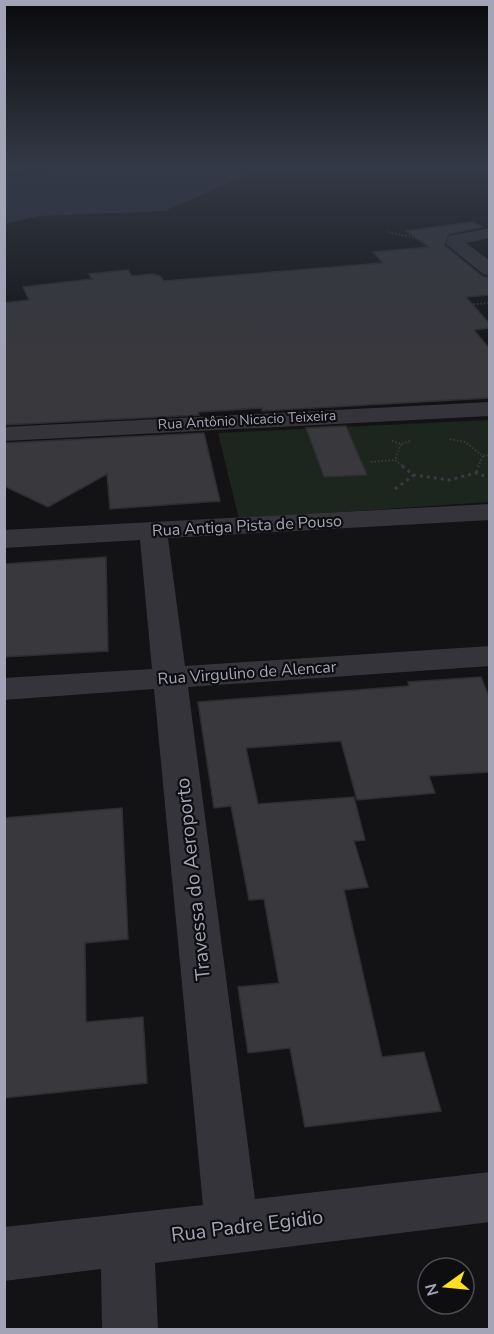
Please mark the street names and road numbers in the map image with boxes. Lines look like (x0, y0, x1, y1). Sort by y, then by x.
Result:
street label: Rua Antônio Nicacio Teixeira (157, 406, 337, 434)
street label: Rua Antiga Pista de Pouso (151, 510, 343, 542)
street label: Rua Virgulino de Alencar (157, 656, 337, 690)
street label: Travessa do Aeroporto (169, 776, 217, 982)
street label: Rua Padre Egidio (169, 1203, 325, 1249)

